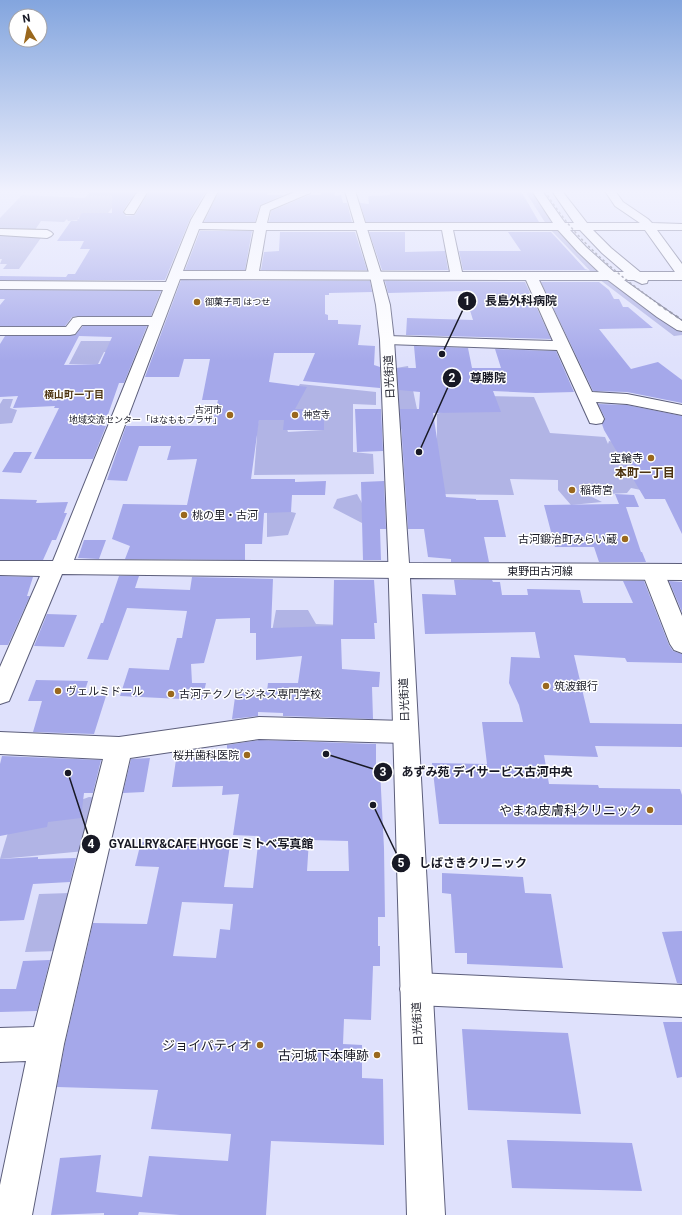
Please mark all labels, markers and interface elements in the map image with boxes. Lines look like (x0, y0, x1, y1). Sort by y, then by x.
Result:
north arrow (8, 8, 48, 48)
text: N (21, 12, 32, 26)
callout: 長島外科病院 (457, 289, 565, 313)
text: 1 (464, 294, 470, 308)
text: 長島外科病院 (485, 294, 557, 308)
marker: 御菓子司 はつせ (192, 297, 202, 307)
place label: 御菓子司 はつせ (205, 297, 270, 307)
street label: 日光街道 (382, 355, 397, 399)
callout: 尊勝院 (442, 366, 514, 390)
text: 2 (449, 371, 456, 385)
text: 尊勝院 (470, 371, 506, 385)
district label: 横山町一丁目 (44, 389, 104, 400)
place label: 古河市 地域交流センター「はなももプラザ」 (69, 405, 222, 425)
marker: 古河市 地域交流センター「はなももプラザ」 (225, 410, 235, 420)
marker: 神宮寺 (290, 410, 300, 420)
place label: 神宮寺 (303, 410, 330, 420)
place label: 宝輪寺 (610, 452, 643, 465)
marker: 宝輪寺 (646, 453, 656, 463)
district label: 本町一丁目 (615, 466, 675, 480)
place label: 稲荷宮 (580, 484, 613, 497)
marker: 稲荷宮 (567, 485, 577, 495)
place label: 桃の里・古河 (192, 509, 258, 522)
marker: 桃の里・古河 (179, 510, 189, 520)
place label: 古河鍛治町みらい蔵 (518, 533, 617, 546)
marker: 古河鍛治町みらい蔵 (620, 534, 630, 544)
street label: 東野田古河線 (507, 565, 573, 578)
street label: 日光街道 (397, 678, 412, 722)
place label: 筑波銀行 (554, 680, 598, 693)
marker: 筑波銀行 (541, 681, 551, 691)
place label: ヴェルミドール (66, 685, 143, 698)
marker: ヴェルミドール (53, 686, 63, 696)
place label: 古河テクノビジネス専門学校 (179, 688, 321, 701)
marker: 古河テクノビジネス専門学校 (166, 689, 176, 699)
place label: 桜井歯科医院 (173, 749, 239, 762)
marker: 桜井歯科医院 (242, 750, 252, 760)
callout: あずみ苑 デイサービス古河中央 (373, 760, 580, 784)
text: 3 (380, 765, 387, 779)
text: あずみ苑 デイサービス古河中央 (402, 765, 572, 779)
place label: やまね皮膚科クリニック (499, 803, 642, 818)
marker: やまね皮膚科クリニック (645, 805, 655, 815)
callout: GYALLRY&CAFE HYGGE ミトベ写真館 (81, 832, 321, 856)
text: 4 (88, 837, 95, 851)
text: GYALLRY&CAFE HYGGE ミトベ写真館 (109, 837, 313, 851)
callout: しばさきクリニック (391, 851, 535, 875)
text: 5 (398, 856, 405, 870)
text: しばさきクリニック (419, 856, 527, 870)
street label: 日光街道 (410, 1002, 425, 1046)
place label: ジョイパティオ (162, 1038, 252, 1053)
marker: ジョイパティオ (255, 1040, 265, 1050)
place label: 古河城下本陣跡 (278, 1048, 369, 1063)
marker: 古河城下本陣跡 (372, 1050, 382, 1060)

